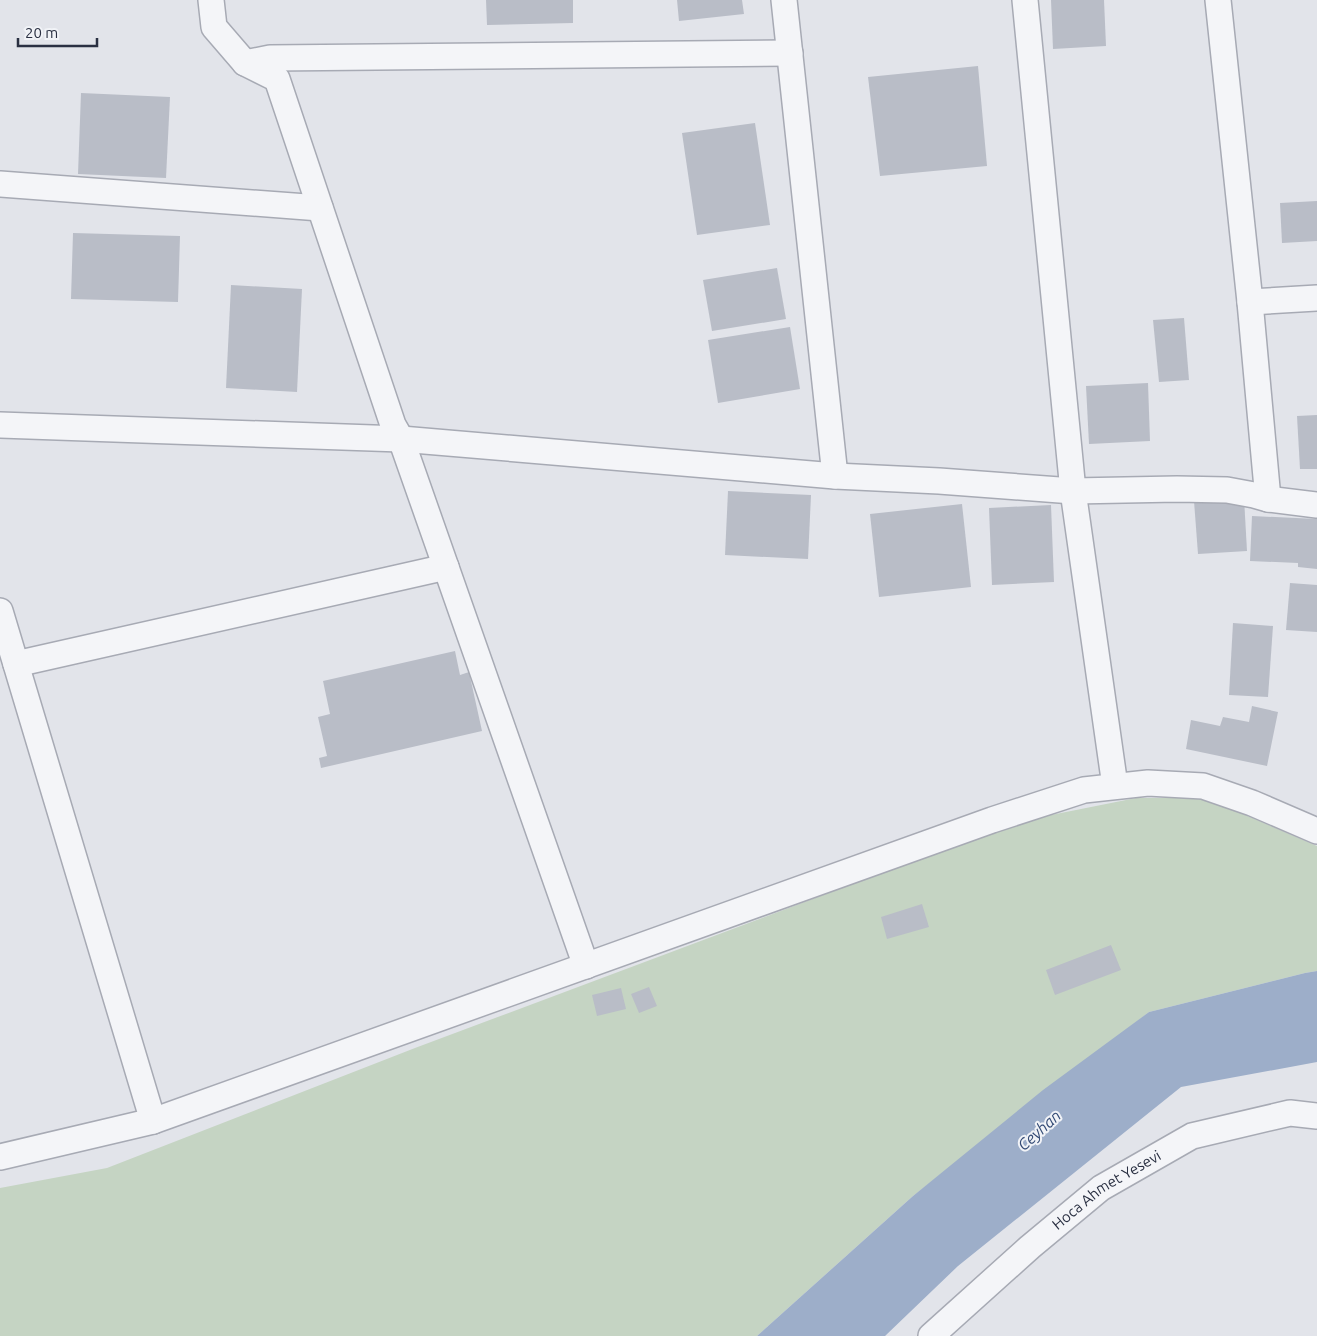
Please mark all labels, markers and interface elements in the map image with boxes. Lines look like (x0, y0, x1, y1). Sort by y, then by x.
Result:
scale bar (18, 15, 96, 47)
text: 20 m (25, 24, 58, 41)
water label: Ceyhan (1014, 1106, 1064, 1154)
street label: Hoca Ahmet Yesevi (1049, 1147, 1164, 1233)

